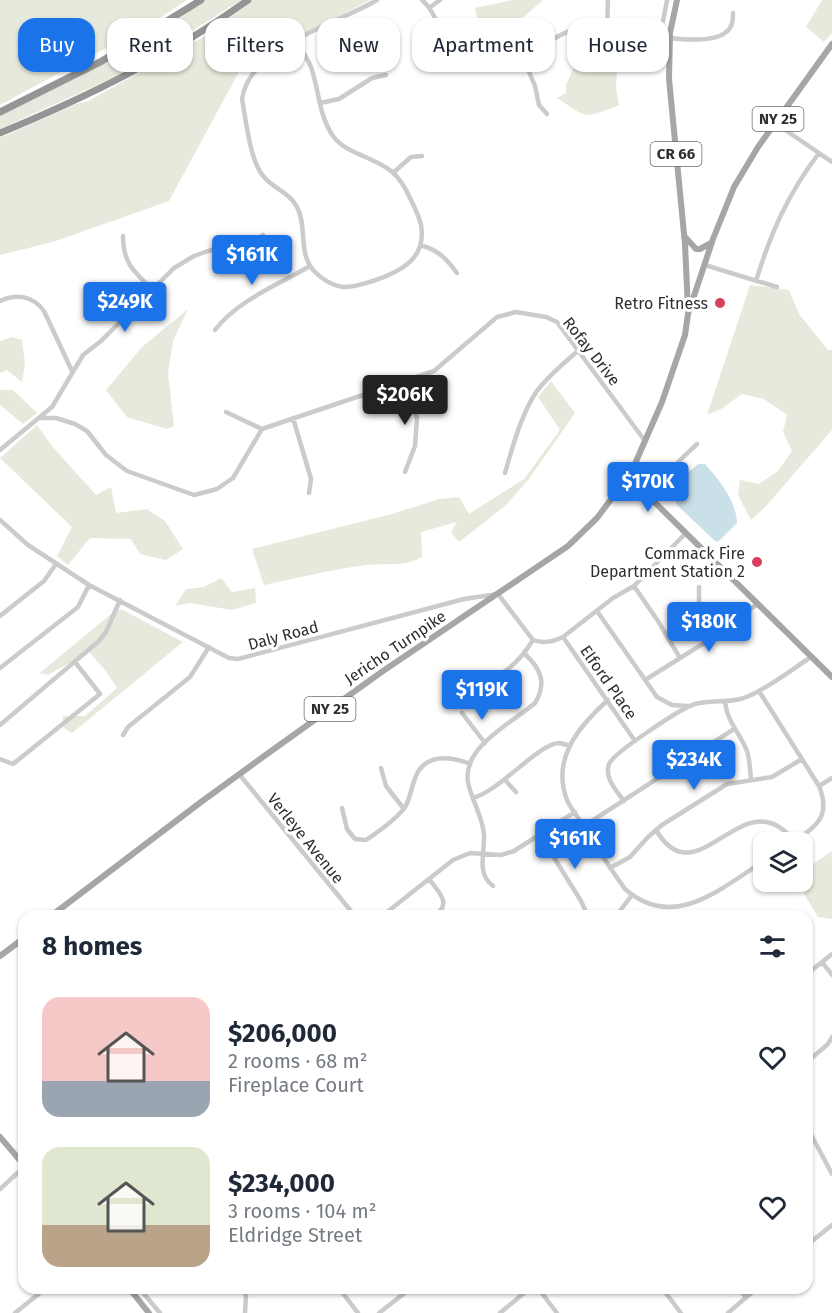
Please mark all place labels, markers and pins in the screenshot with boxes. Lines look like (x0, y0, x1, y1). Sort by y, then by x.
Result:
pin: $161K (210, 235, 294, 286)
pin: $249K (83, 282, 167, 333)
place label: Retro Fitness (614, 294, 708, 313)
marker: Retro Fitness (713, 296, 727, 310)
pin: $206K (363, 375, 447, 426)
pin: $170K (606, 462, 690, 513)
place label: Commack Fire Department Station 2 (590, 544, 745, 581)
marker: Commack Fire Department Station 2 (750, 555, 764, 569)
pin: $180K (667, 602, 751, 653)
pin: $119K (440, 670, 524, 721)
pin: $234K (652, 740, 736, 791)
pin: $161K (533, 819, 617, 870)

